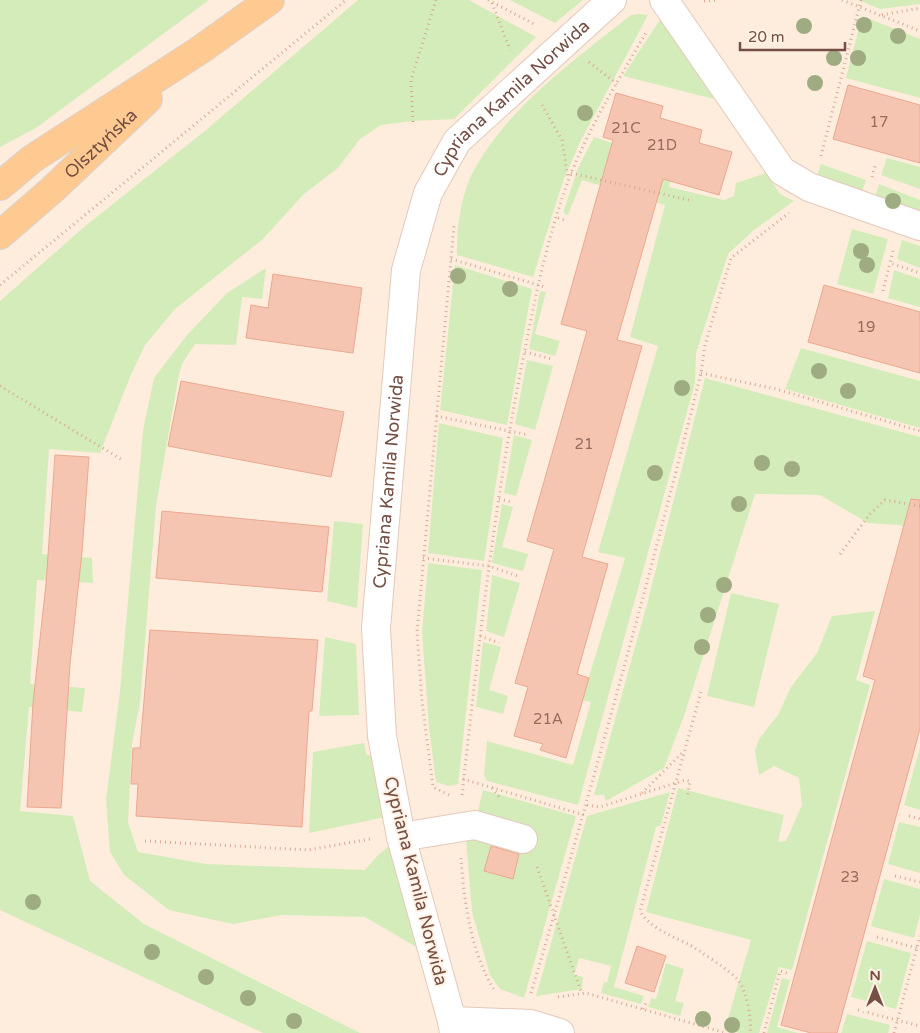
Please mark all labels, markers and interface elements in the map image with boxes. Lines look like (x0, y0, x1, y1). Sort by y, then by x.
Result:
street label: Cypriana Kamila Norwida (428, 15, 594, 181)
scale bar (740, 20, 845, 52)
text: 20 m (748, 28, 785, 46)
street label: Olsztyńska (60, 104, 142, 183)
house number: 17 (870, 113, 888, 131)
house number: 21C (611, 119, 641, 137)
house number: 21D (647, 136, 677, 154)
house number: 19 (857, 318, 875, 336)
street label: Cypriana Kamila Norwida (368, 374, 408, 589)
house number: 21 (575, 435, 593, 453)
house number: 21A (533, 710, 563, 728)
street label: Cypriana Kamila Norwida (379, 774, 453, 988)
house number: 23 (841, 868, 859, 886)
north arrow (850, 963, 900, 1013)
text: N (869, 967, 881, 984)

